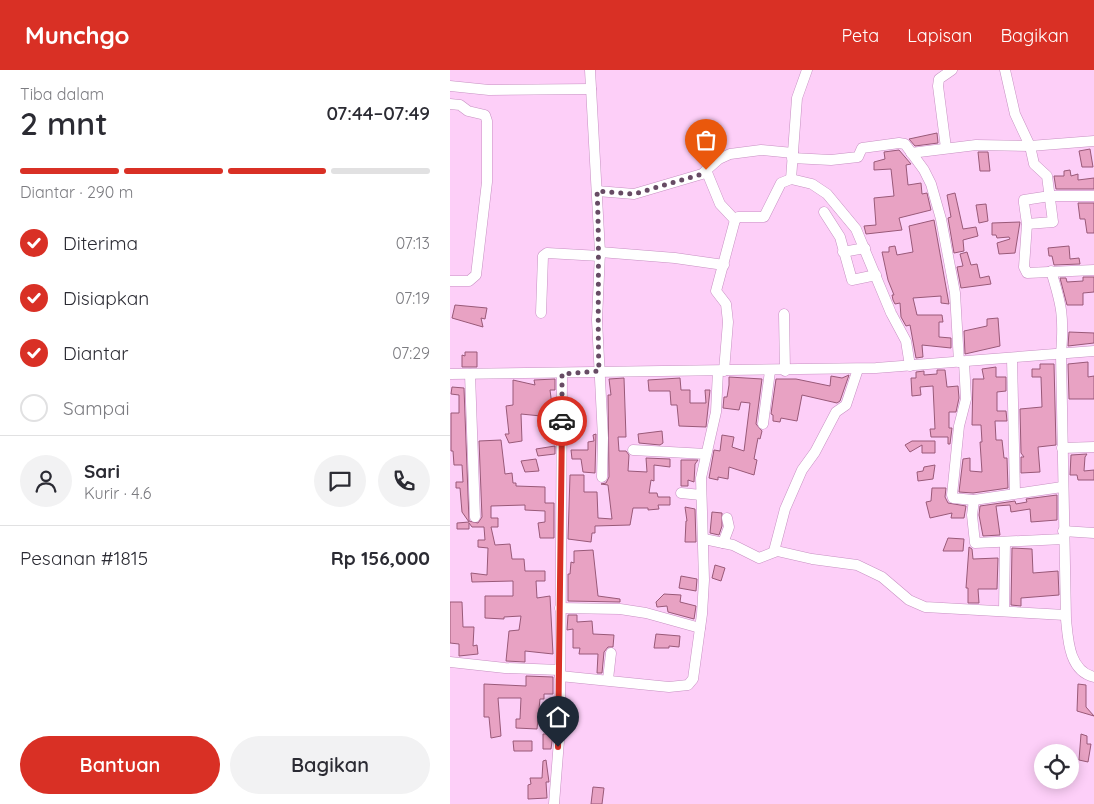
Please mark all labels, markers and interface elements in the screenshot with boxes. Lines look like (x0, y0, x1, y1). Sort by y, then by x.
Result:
text: Munchgo (25, 20, 129, 50)
text: Peta (842, 24, 879, 47)
text: Lapisan (907, 24, 972, 47)
text: Bagikan (1000, 24, 1069, 47)
text: Tiba dalam (20, 84, 104, 104)
text: 07:44–07:49 (326, 101, 430, 125)
text: 2 mnt (20, 103, 108, 143)
pin (685, 119, 727, 170)
icon: bag (692, 126, 720, 154)
text: Diantar · 290 m (20, 182, 133, 202)
icon: check (20, 229, 48, 257)
text: Diterima (63, 231, 138, 255)
text: 07:13 (396, 233, 430, 253)
icon: check (20, 284, 48, 312)
text: Disiapkan (63, 286, 149, 310)
text: 07:19 (395, 288, 430, 308)
icon: check (20, 339, 48, 367)
text: Diantar (63, 341, 129, 365)
text: 07:29 (392, 343, 430, 363)
text: Sampai (63, 396, 130, 420)
courier (537, 396, 587, 446)
icon: car (548, 407, 576, 435)
button: person (20, 455, 72, 507)
button: chat (314, 455, 366, 507)
button: phone (378, 455, 430, 507)
text: Sari (84, 459, 120, 483)
text: Kurir · 4.6 (84, 483, 151, 503)
text: Pesanan #1815 (20, 546, 148, 570)
text: Rp 156,000 (331, 546, 430, 570)
pin (537, 696, 579, 747)
icon: home (544, 703, 572, 731)
button: Bantuan (20, 736, 220, 794)
button: Bagikan (230, 736, 430, 794)
map controls (1034, 744, 1079, 789)
button: locate (1034, 744, 1079, 789)

